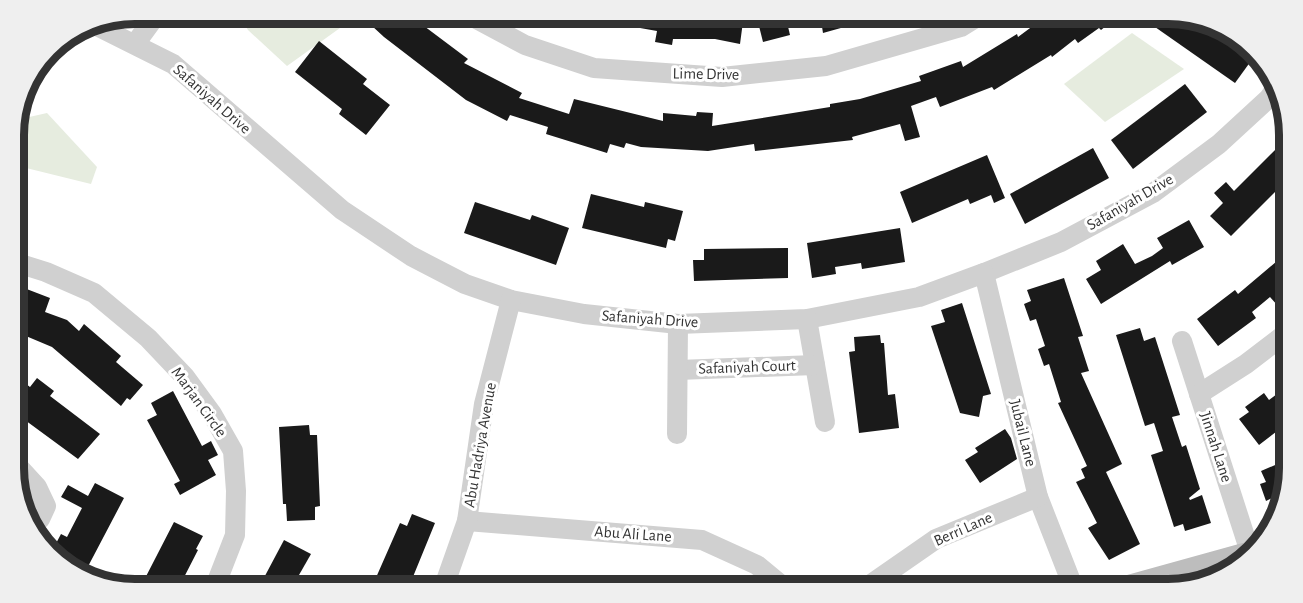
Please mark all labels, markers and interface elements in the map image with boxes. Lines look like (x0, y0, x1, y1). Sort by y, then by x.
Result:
street label: Safaniyah Drive (170, 61, 254, 138)
street label: Lime Drive (673, 65, 739, 83)
street label: Safaniyah Drive (1084, 171, 1176, 234)
street label: Safaniyah Drive (601, 308, 699, 331)
street label: Safaniyah Court (698, 357, 796, 378)
street label: Marjan Circle (168, 364, 230, 440)
street label: Abu Hadriya Avenue (461, 381, 500, 509)
street label: Jubail Lane (1007, 398, 1039, 468)
street label: Jinnah Lane (1197, 410, 1235, 484)
street label: Berri Lane (931, 509, 995, 549)
street label: Abu Ali Lane (594, 523, 672, 545)

